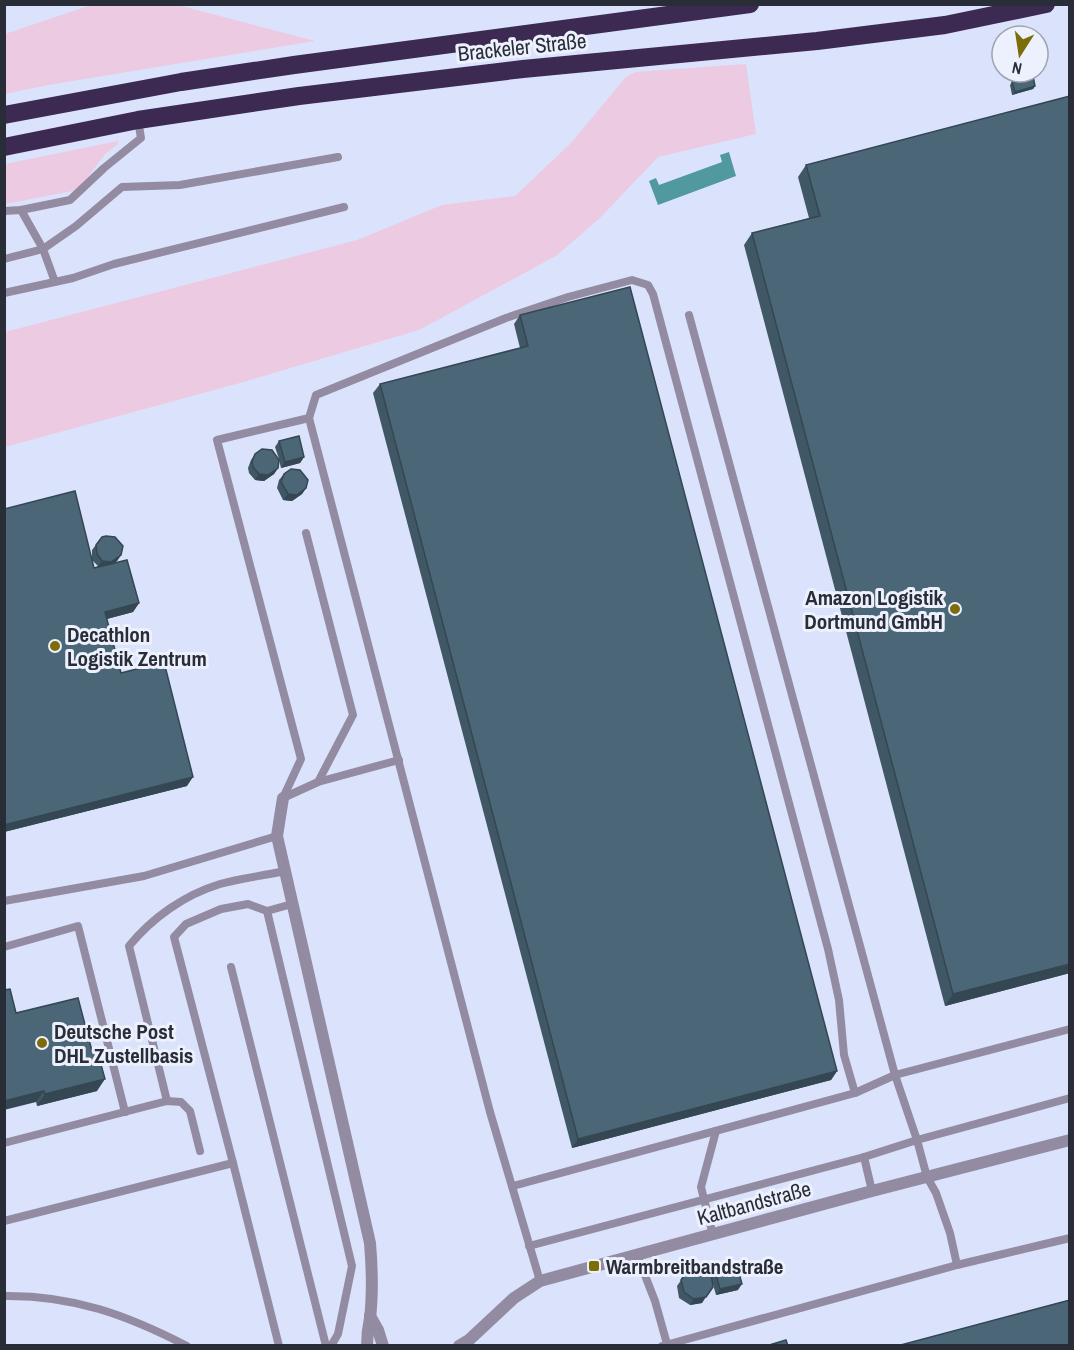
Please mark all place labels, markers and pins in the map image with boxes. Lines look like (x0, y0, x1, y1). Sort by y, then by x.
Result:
place label: Amazon Logistik Dortmund GmbH (804, 583, 943, 636)
marker: Amazon Logistik Dortmund GmbH (948, 602, 962, 616)
place label: Decathlon Logistik Zentrum (67, 620, 207, 673)
marker: Decathlon Logistik Zentrum (48, 639, 62, 653)
place label: Deutsche Post DHL Zustellbasis (54, 1017, 193, 1070)
marker: Deutsche Post DHL Zustellbasis (35, 1036, 49, 1050)
place label: Warmbreitbandstraße (606, 1252, 783, 1281)
marker: Warmbreitbandstraße (587, 1259, 601, 1273)

